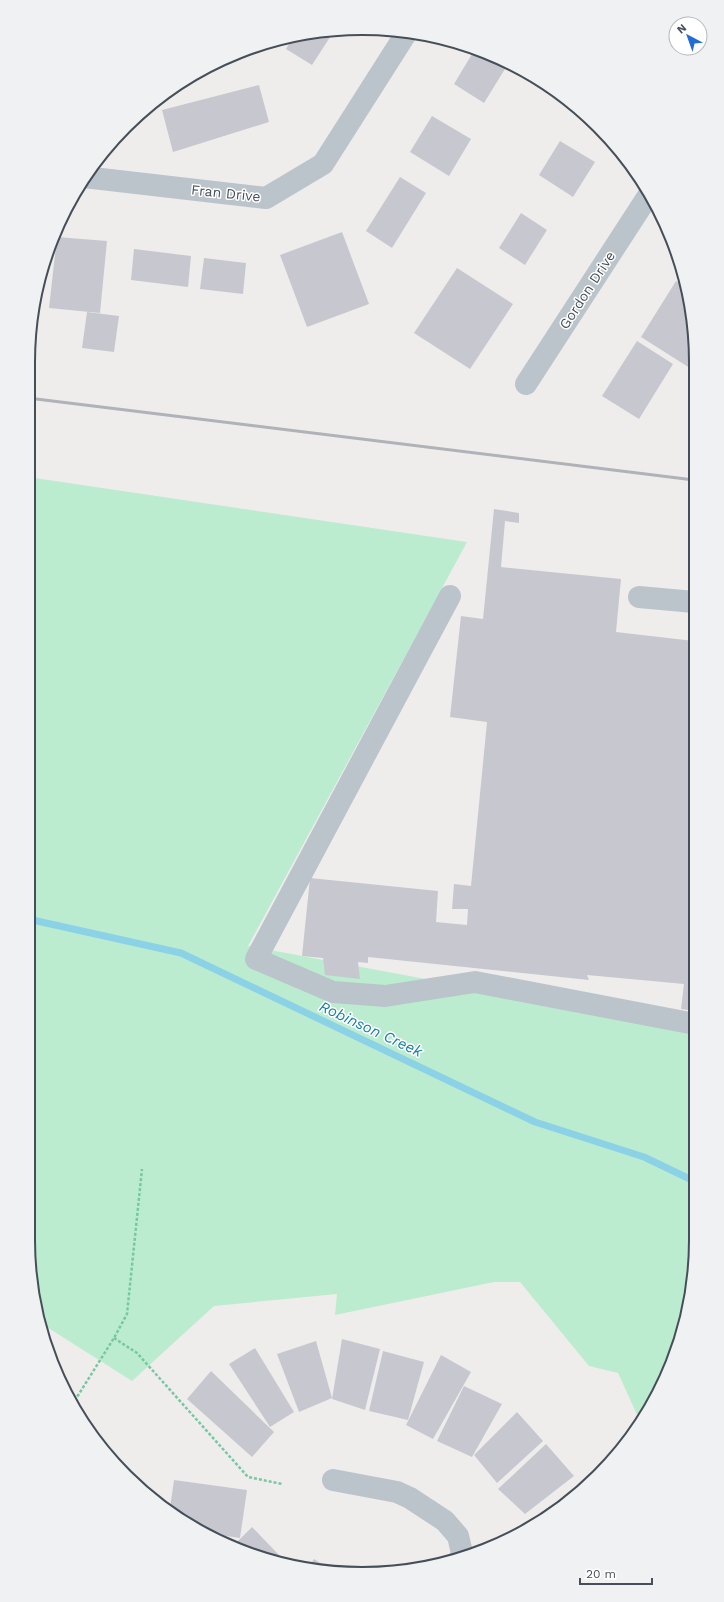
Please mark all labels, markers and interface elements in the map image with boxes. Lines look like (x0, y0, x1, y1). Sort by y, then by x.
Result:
north arrow (668, 16, 708, 56)
text: N (674, 21, 689, 36)
street label: Fran Drive (191, 181, 261, 205)
street label: Gordon Drive (556, 248, 618, 332)
water label: Robinson Creek (317, 997, 426, 1061)
scale bar (580, 1560, 652, 1586)
text: 20 m (586, 1567, 616, 1581)

